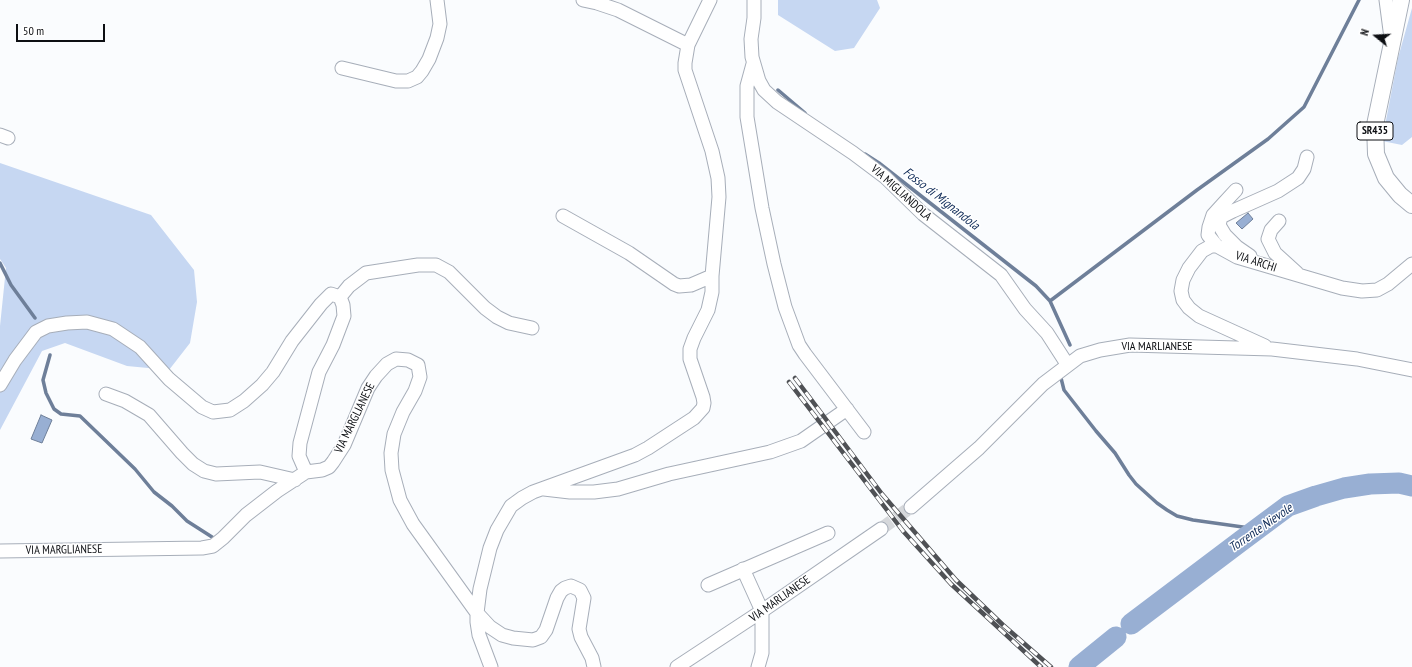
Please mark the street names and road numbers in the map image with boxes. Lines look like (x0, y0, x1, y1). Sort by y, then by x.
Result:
road number: SR435 (1357, 122, 1393, 140)
street label: VIA MIGLIANDOLA (868, 162, 934, 224)
street label: VIA ARCHI (1234, 249, 1278, 275)
street label: VIA MARLIANESE (1122, 340, 1192, 354)
street label: VIA MARGLIANESE (332, 380, 378, 456)
street label: VIA MARGLIANESE (26, 542, 102, 558)
street label: VIA MARLIANESE (747, 573, 813, 625)

